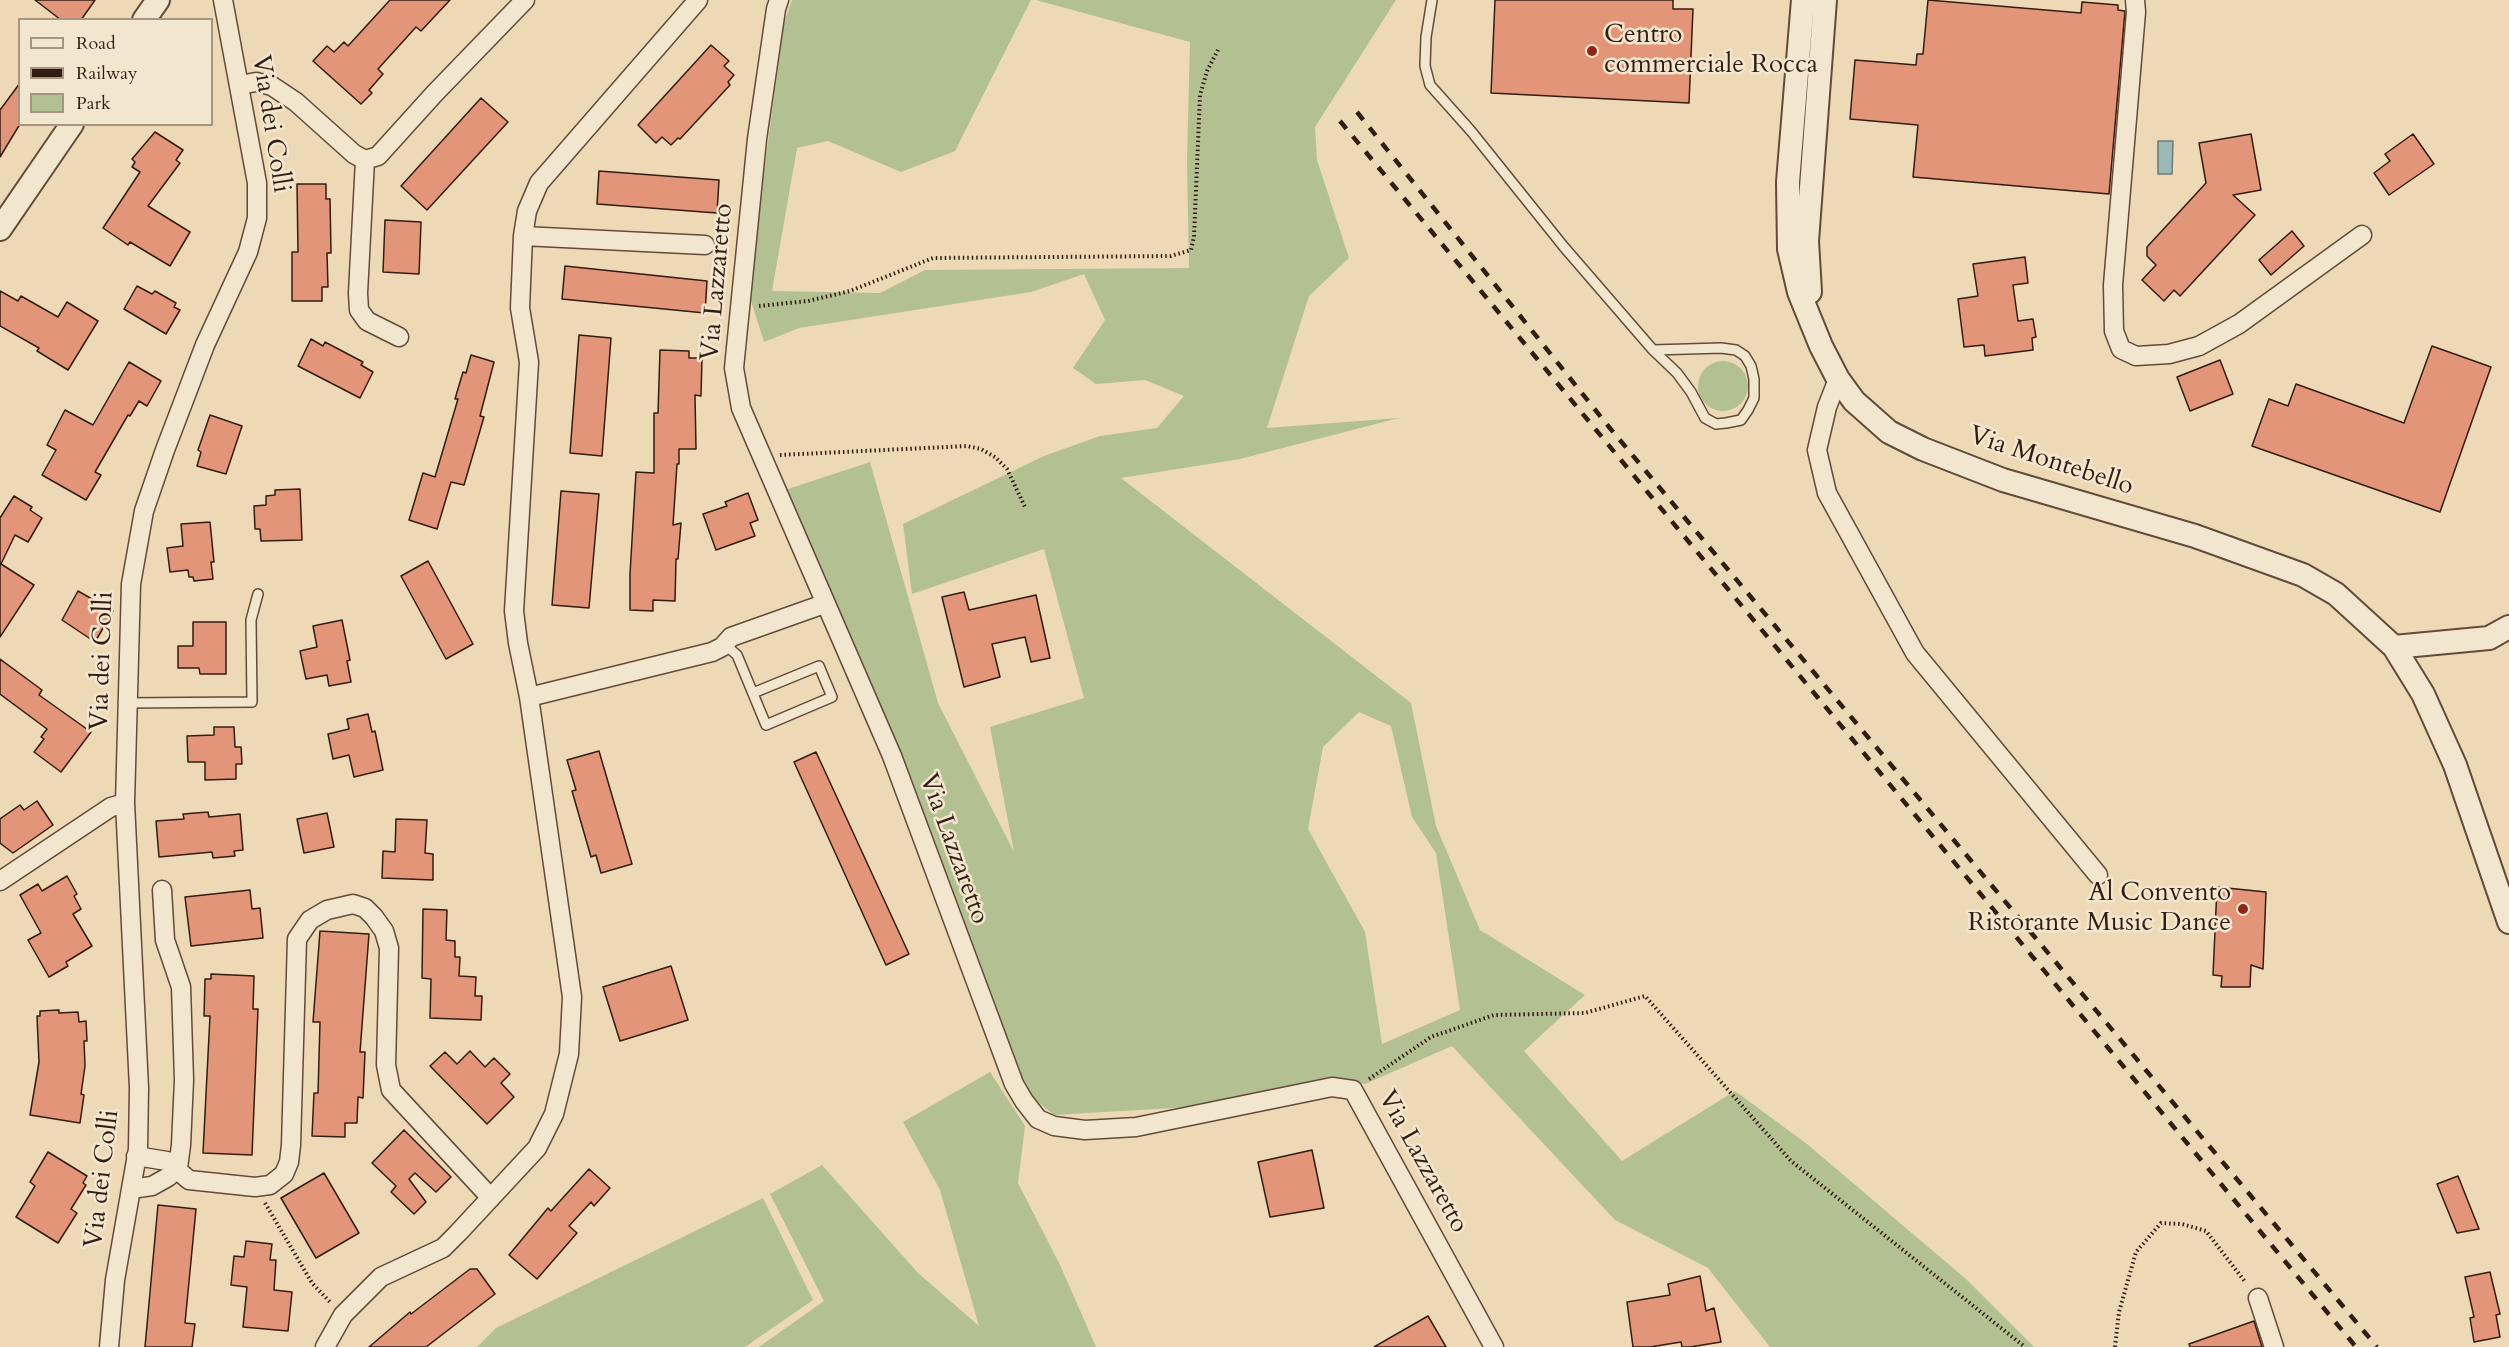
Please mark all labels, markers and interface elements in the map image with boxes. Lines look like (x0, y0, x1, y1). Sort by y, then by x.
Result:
legend (18, 18, 213, 126)
place label: Centro commerciale Rocca (1604, 20, 1818, 82)
text: Road (76, 31, 116, 56)
marker: Centro commerciale Rocca (1585, 44, 1599, 58)
street label: Via dei Colli (244, 53, 296, 195)
text: Railway (76, 61, 138, 86)
text: Park (76, 91, 111, 116)
street label: Via Lazzaretto (696, 202, 740, 362)
street label: Via Montebello (1965, 421, 2137, 503)
street label: Via dei Colli (85, 591, 121, 731)
street label: Via Lazzaretto (911, 770, 995, 928)
place label: Al Convento Ristorante Music Dance (1968, 878, 2231, 940)
marker: Al Convento Ristorante Music Dance (2236, 902, 2250, 916)
street label: Via Lazzaretto (1370, 1085, 1474, 1239)
street label: Via dei Colli (79, 1108, 127, 1250)

